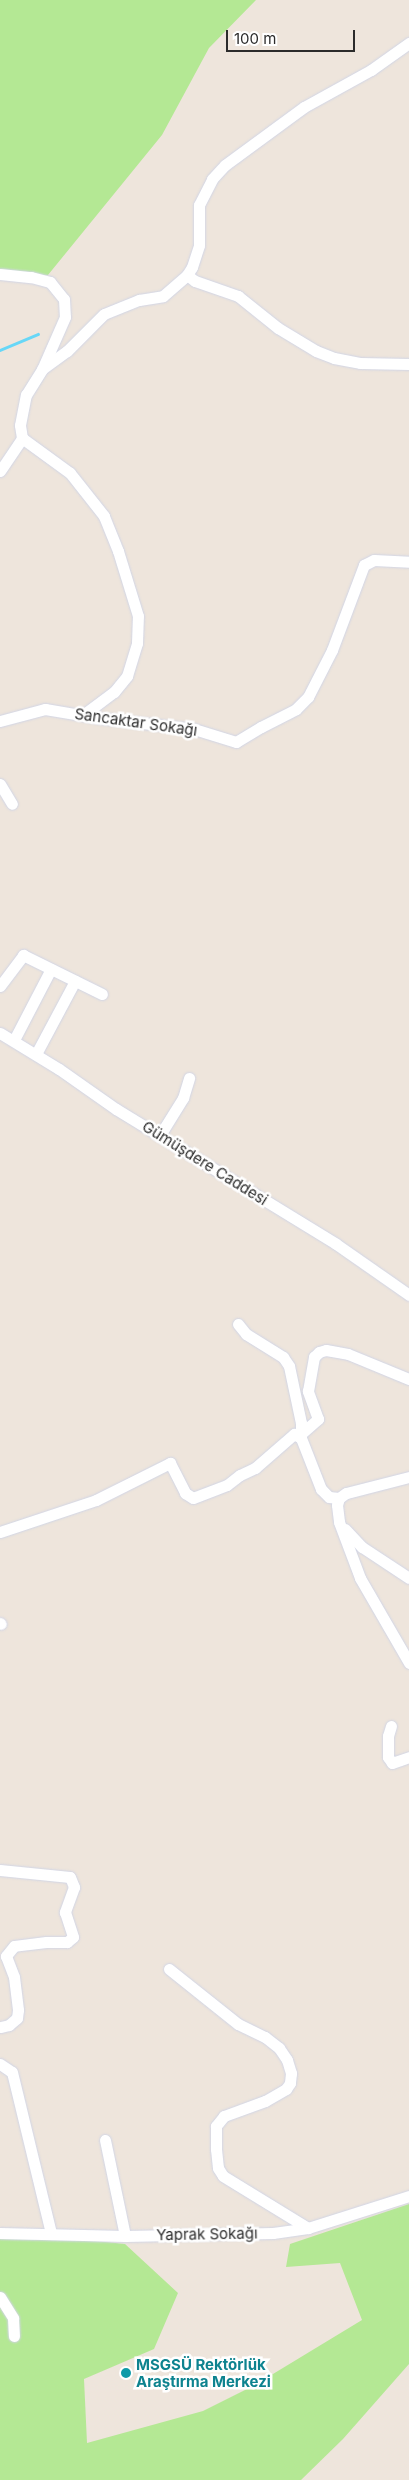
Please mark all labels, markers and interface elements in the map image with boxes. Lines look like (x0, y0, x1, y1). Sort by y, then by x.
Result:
scale bar (229, 20, 358, 52)
text: 100 m (234, 29, 276, 48)
street label: Sancaktar Sokağı (74, 704, 198, 740)
street label: Gümüşdere Caddesi (139, 1117, 271, 1209)
street label: Yaprak Sokağı (156, 2224, 258, 2244)
place label: MSGSÜ Rektörlük Araştırma Merkezi (136, 2355, 271, 2390)
marker: MSGSÜ Rektörlük Araştırma Merkezi (120, 2367, 132, 2379)

